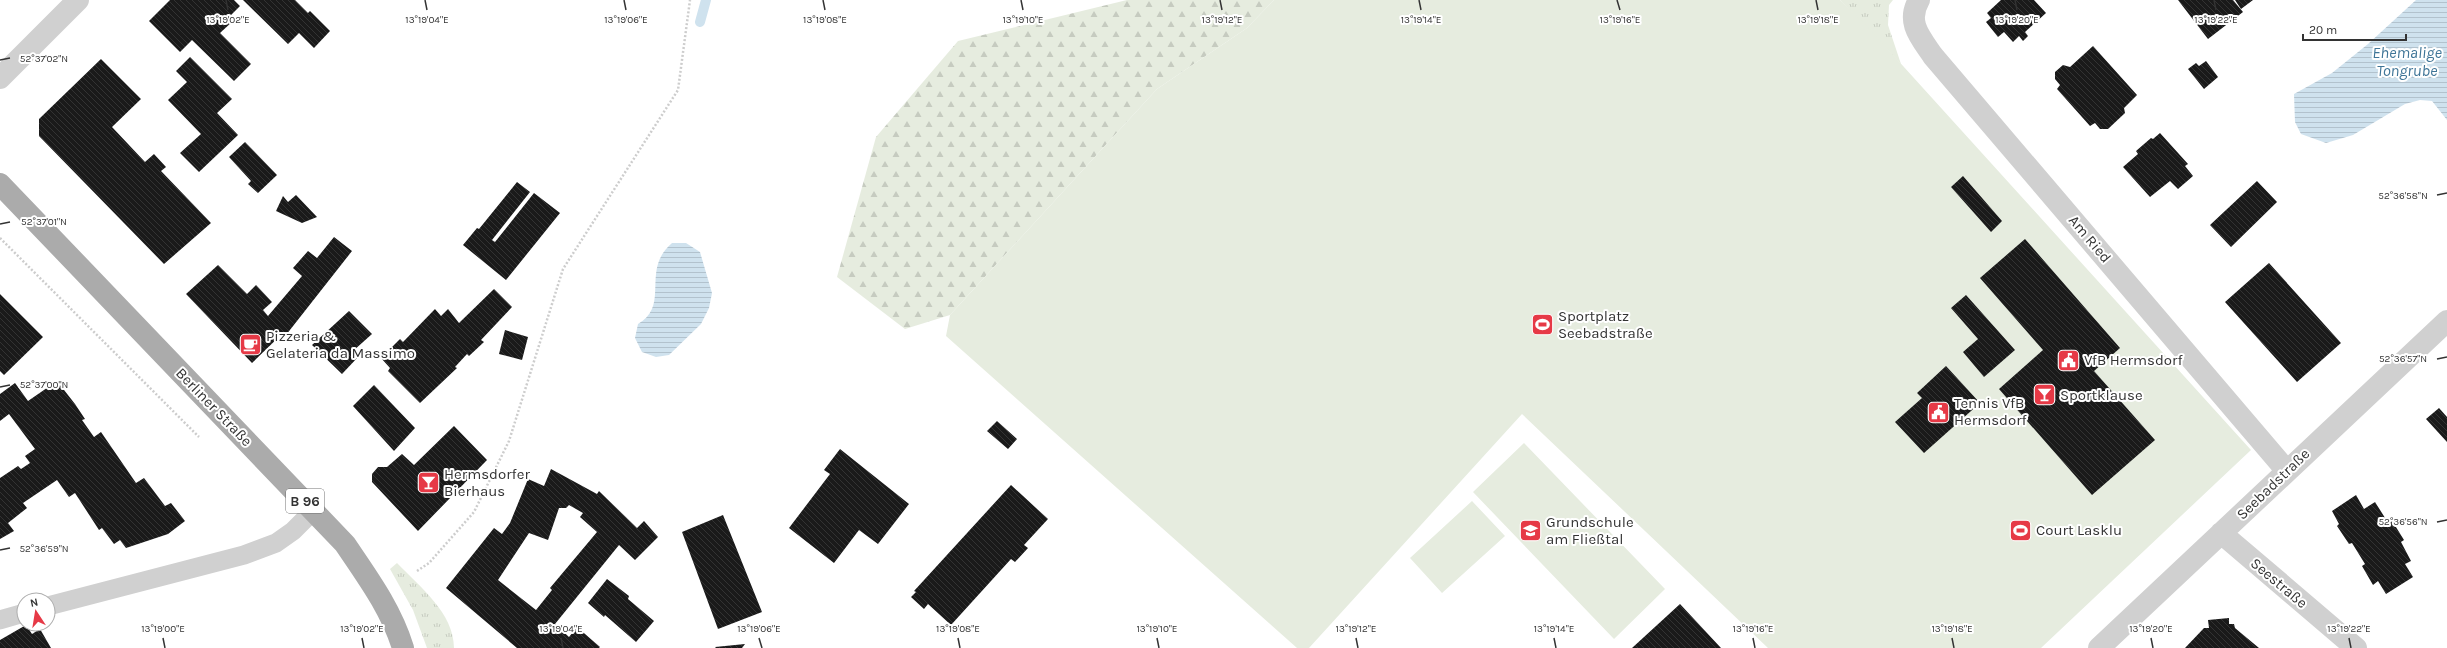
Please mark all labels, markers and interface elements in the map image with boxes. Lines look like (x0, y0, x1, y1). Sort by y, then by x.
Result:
text: 13°19'02"E (206, 14, 250, 26)
text: 13°19'04"E (405, 14, 449, 26)
text: 13°19'06"E (604, 14, 648, 26)
text: 13°19'08"E (803, 14, 847, 26)
text: 13°19'10"E (1003, 14, 1043, 26)
text: 13°19'12"E (1202, 14, 1242, 26)
text: 13°19'14"E (1401, 14, 1441, 26)
text: 13°19'16"E (1600, 14, 1640, 26)
text: 13°19'18"E (1797, 14, 1839, 26)
text: 13°19'20"E (1995, 14, 2039, 26)
text: 13°19'22"E (2194, 14, 2238, 26)
scale bar (2303, 16, 2406, 42)
text: 20 m (2309, 23, 2337, 37)
water label: Ehemalige Tongrube (2372, 43, 2442, 80)
text: 52°37'02"N (20, 53, 68, 65)
text: 52°36'58"N (2378, 190, 2428, 202)
street label: Am Ried (2065, 212, 2115, 266)
text: 52°37'01"N (21, 216, 67, 228)
place label: Sportplatz Seebadstraße (1558, 307, 1653, 342)
sports icon: Sportplatz Seebadstraße (1530, 312, 1556, 338)
place label: Pizzeria & Gelateria da Massimo (266, 327, 415, 362)
cafe icon: Pizzeria & Gelateria da Massimo (238, 332, 264, 358)
public building icon: VfB Hermsdorf (2055, 347, 2081, 373)
place label: VfB Hermsdorf (2084, 351, 2183, 369)
text: 52°36'57"N (2379, 353, 2427, 365)
street label: Berliner Straße (172, 364, 256, 450)
text: 52°37'00"N (20, 379, 68, 391)
bar icon: Sportklause (2031, 382, 2057, 408)
place label: Sportklause (2060, 386, 2143, 404)
place label: Tennis VfB Hermsdorf (1954, 394, 2028, 429)
public building icon: Tennis VfB Hermsdorf (1925, 399, 1951, 425)
street label: Seebadstraße (2233, 445, 2313, 523)
place label: Hermsdorfer Bierhaus (444, 465, 530, 500)
bar icon: Hermsdorfer Bierhaus (415, 470, 441, 496)
road number: B 96 (286, 489, 324, 513)
place label: Grundschule am Fließtal (1546, 513, 1634, 548)
text: 52°36'56"N (2378, 516, 2428, 528)
sports icon: Court Lasklu (2007, 517, 2033, 543)
school or university icon: Grundschule am Fließtal (1517, 518, 1543, 544)
place label: Court Lasklu (2036, 521, 2122, 539)
text: 52°36'59"N (19, 543, 69, 555)
street label: Seestraße (2247, 554, 2311, 612)
north arrow (16, 592, 56, 632)
text: N (29, 596, 39, 610)
text: 13°19'00"E (141, 623, 185, 635)
text: 13°19'02"E (340, 623, 384, 635)
text: 13°19'04"E (539, 623, 583, 635)
text: 13°19'06"E (737, 623, 781, 635)
text: 13°19'08"E (936, 623, 980, 635)
text: 13°19'10"E (1137, 623, 1177, 635)
text: 13°19'12"E (1336, 623, 1376, 635)
text: 13°19'14"E (1534, 623, 1574, 635)
text: 13°19'16"E (1733, 623, 1773, 635)
text: 13°19'18"E (1931, 623, 1973, 635)
text: 13°19'20"E (2129, 623, 2173, 635)
text: 13°19'22"E (2327, 623, 2371, 635)

